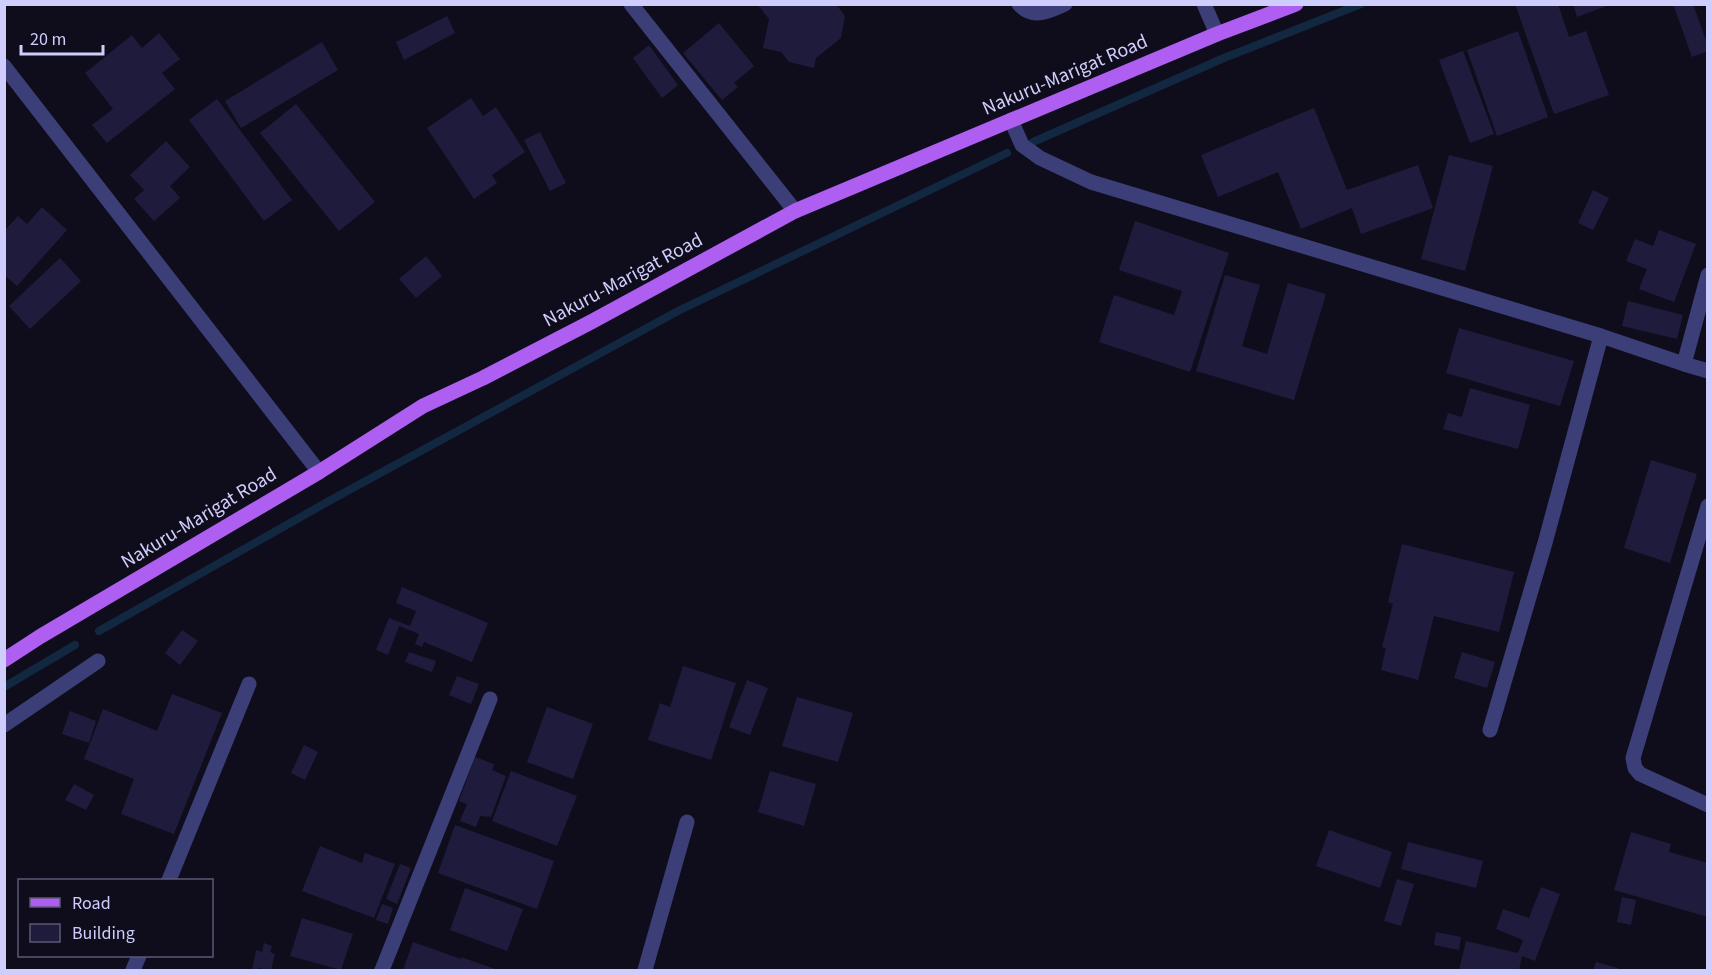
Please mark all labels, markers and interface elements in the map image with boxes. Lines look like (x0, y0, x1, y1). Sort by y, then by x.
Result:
scale bar (21, 18, 104, 56)
text: 20 m (30, 27, 66, 52)
street label: Nakuru-Marigat Road (978, 27, 1152, 123)
street label: Nakuru-Marigat Road (538, 226, 708, 334)
street label: Nakuru-Marigat Road (116, 460, 282, 576)
legend (18, 879, 213, 957)
text: Road (72, 891, 111, 916)
text: Building (72, 921, 135, 946)

